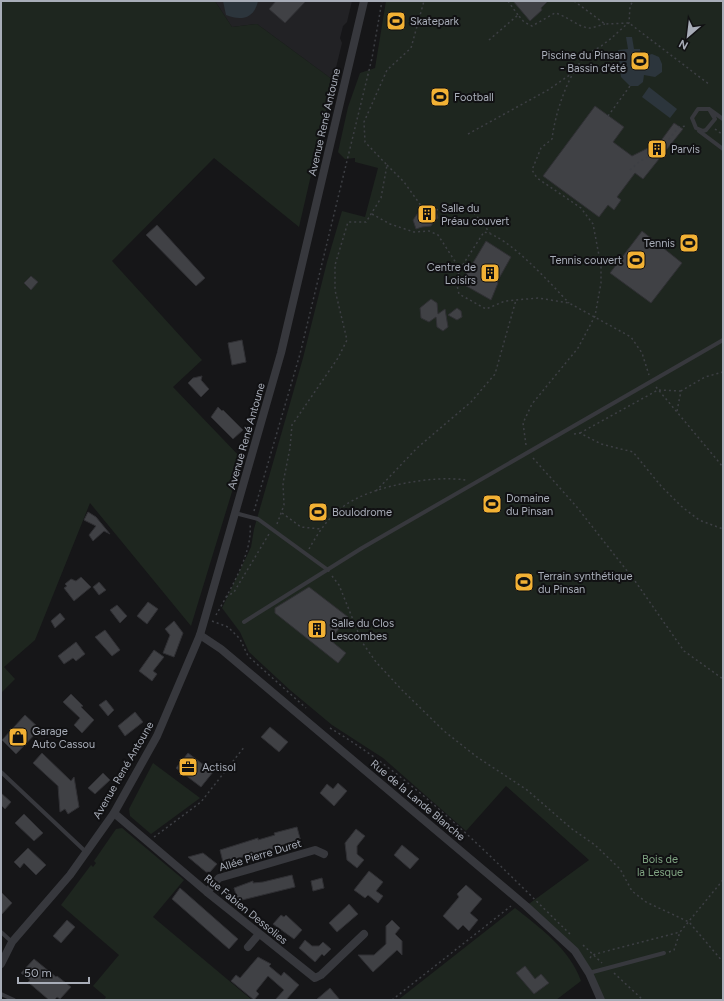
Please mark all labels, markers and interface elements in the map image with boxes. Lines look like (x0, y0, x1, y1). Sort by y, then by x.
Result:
sports icon: Skatepark (385, 10, 407, 32)
place label: Skatepark (410, 15, 460, 28)
north arrow (668, 16, 708, 56)
text: N (677, 37, 690, 52)
place label: Piscine du Pinsan - Bassin d'été (541, 49, 626, 75)
sports icon: Piscine du Pinsan - Bassin d'été (629, 50, 651, 72)
street label: Avenue René Antoune (306, 67, 343, 177)
sports icon: Football (429, 86, 451, 108)
place label: Football (454, 91, 494, 104)
building icon: Parvis (646, 138, 668, 160)
place label: Parvis (671, 143, 700, 156)
place label: Salle du Préau couvert (441, 202, 509, 228)
building icon: Salle du Préau couvert (416, 203, 438, 225)
sports icon: Tennis (678, 232, 700, 254)
place label: Tennis (644, 237, 675, 250)
sports icon: Tennis couvert (625, 249, 647, 271)
place label: Tennis couvert (550, 254, 622, 267)
place label: Centre de Loisirs (427, 261, 476, 287)
building icon: Centre de Loisirs (479, 262, 501, 284)
street label: Avenue René Antoune (225, 381, 268, 491)
place label: Domaine du Pinsan (506, 492, 553, 518)
sports icon: Domaine du Pinsan (481, 493, 503, 515)
sports icon: Boulodrome (307, 501, 329, 523)
place label: Boulodrome (332, 506, 392, 519)
place label: Terrain synthétique du Pinsan (538, 570, 632, 596)
sports icon: Terrain synthétique du Pinsan (513, 571, 535, 593)
place label: Salle du Clos Lescombes (331, 617, 394, 643)
building icon: Salle du Clos Lescombes (306, 618, 328, 640)
street label: Avenue René Antoune (90, 719, 157, 821)
place label: Garage Auto Cassou (32, 725, 95, 751)
shop icon: Garage Auto Cassou (7, 726, 29, 748)
office icon: Actisol (177, 756, 199, 778)
street label: Rue de la Lande Blanche (368, 757, 468, 844)
place label: Actisol (202, 761, 236, 774)
street label: Allée Pierre Duret (217, 837, 303, 874)
park label: Bois de la Lesque (637, 853, 683, 879)
street label: Rue Fabien Dessolies (201, 872, 290, 947)
scale bar (18, 959, 89, 985)
text: 50 m (24, 966, 52, 980)

